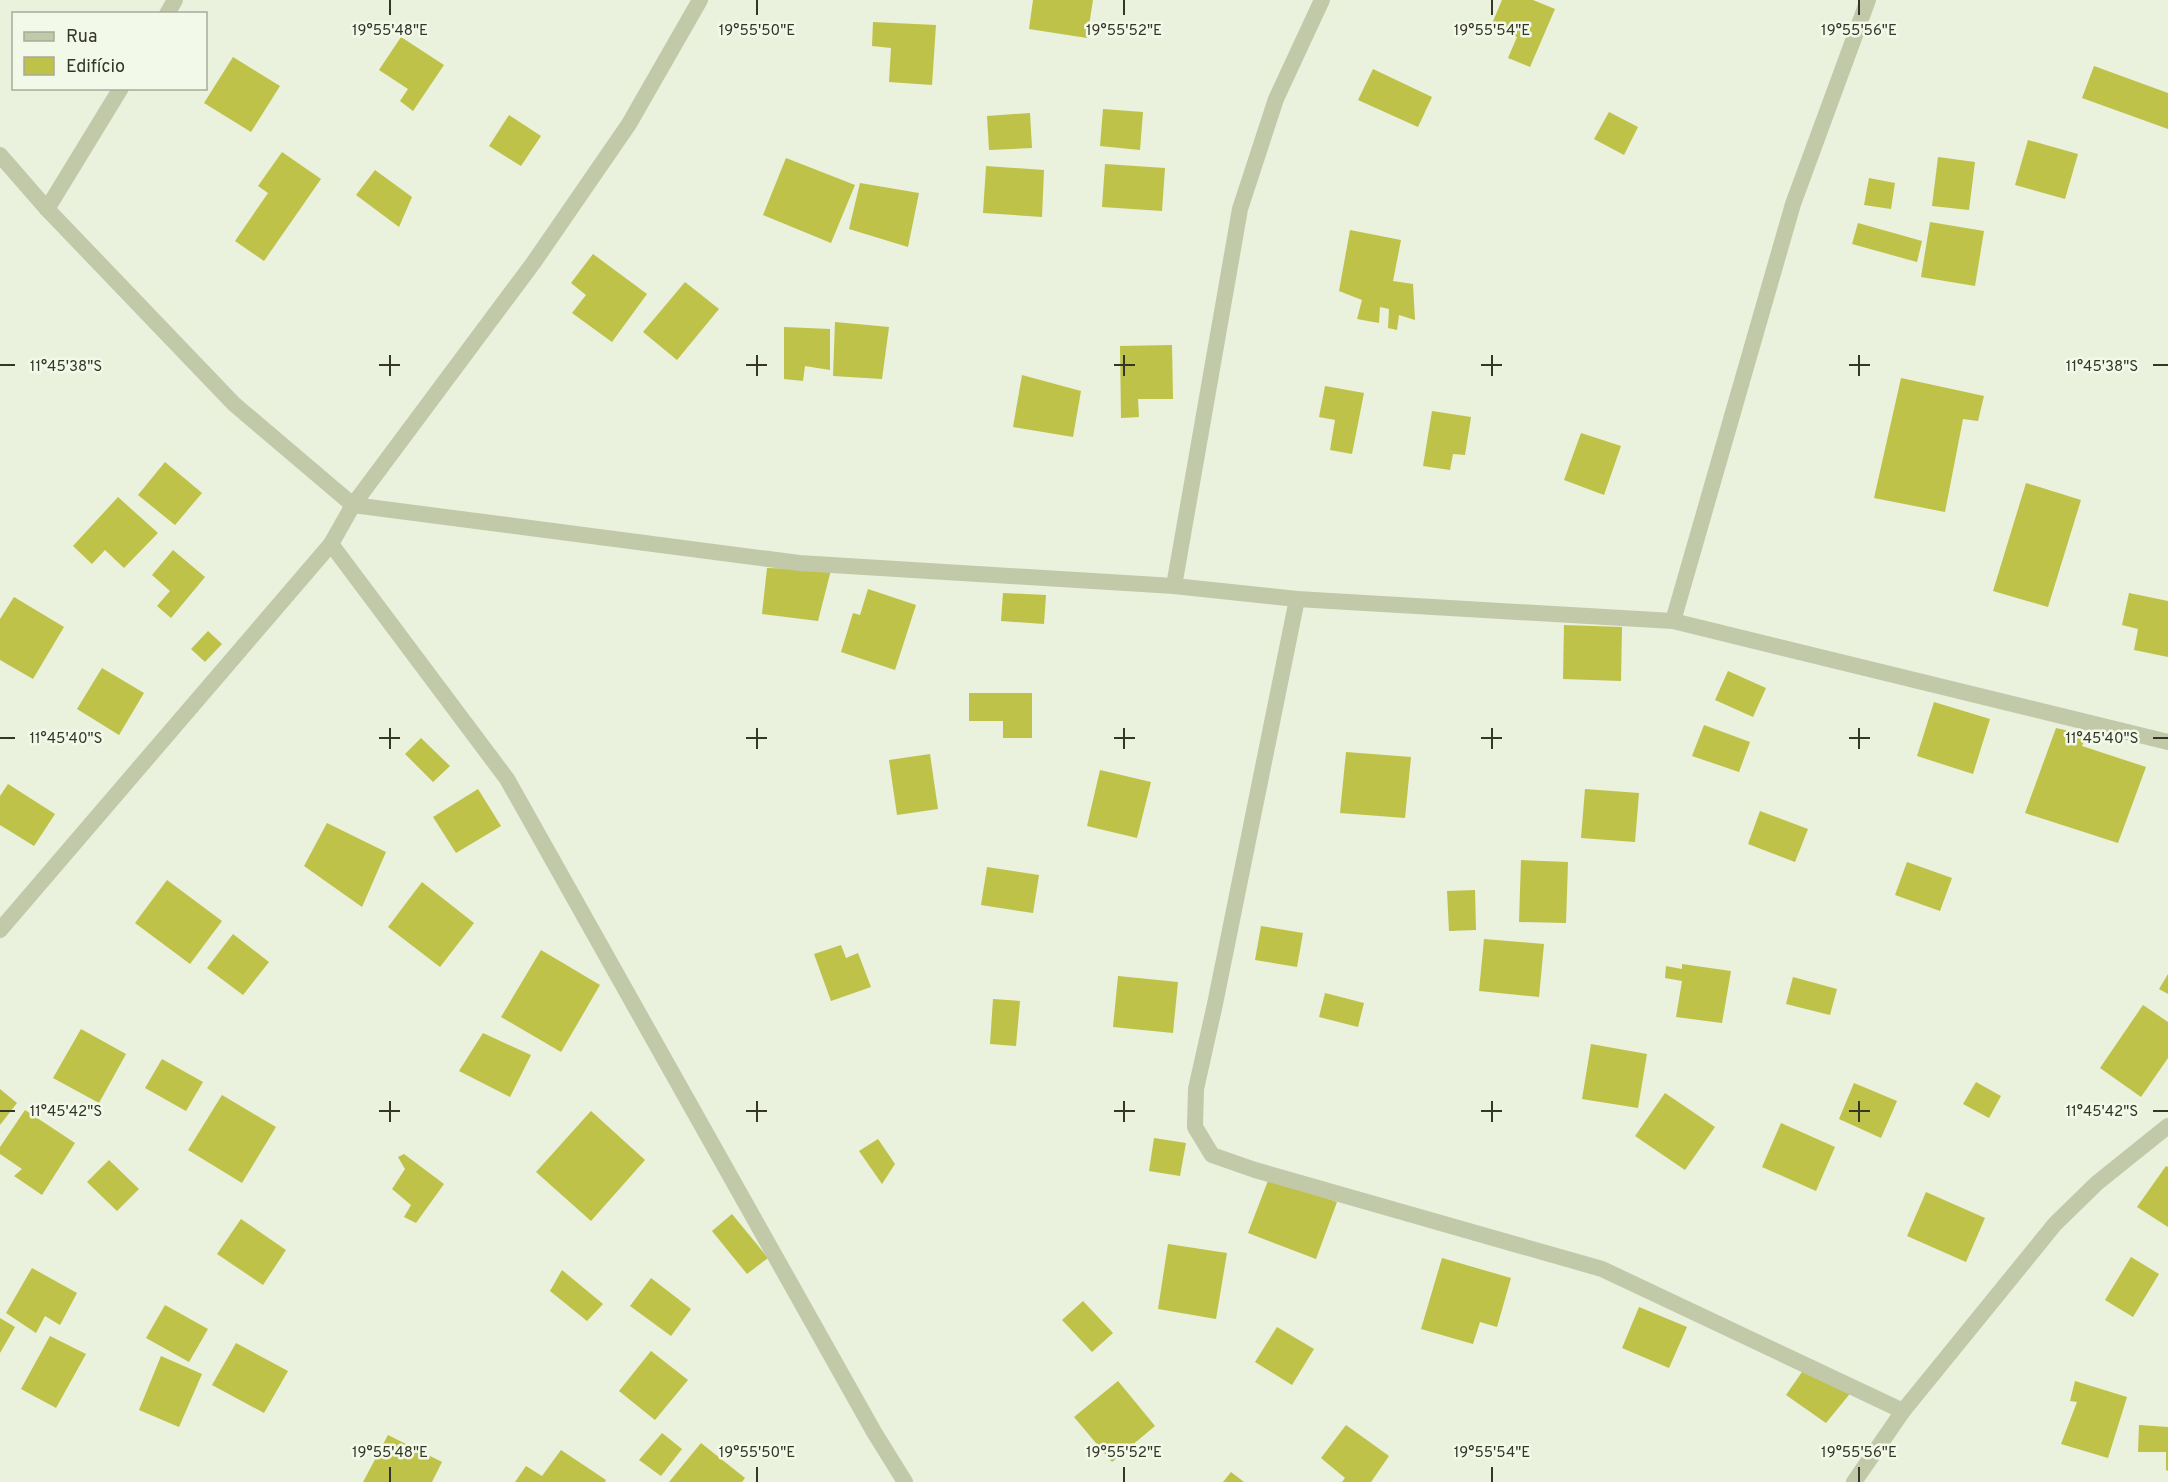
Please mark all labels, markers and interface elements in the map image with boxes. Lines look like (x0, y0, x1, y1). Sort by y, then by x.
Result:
legend (12, 12, 207, 90)
text: 19°55'48"E (352, 22, 428, 41)
text: 19°55'50"E (719, 22, 795, 41)
text: 19°55'52"E (1086, 22, 1162, 41)
text: 19°55'54"E (1454, 22, 1530, 41)
text: 19°55'56"E (1821, 22, 1897, 41)
text: Rua (66, 26, 97, 49)
text: Edifício (66, 56, 125, 79)
text: 11°45'38"S (30, 358, 102, 377)
text: 11°45'38"S (2066, 358, 2138, 377)
text: 11°45'40"S (29, 730, 103, 749)
text: 11°45'40"S (2065, 730, 2139, 749)
text: 11°45'42"S (30, 1103, 102, 1122)
text: 11°45'42"S (2066, 1103, 2138, 1122)
text: 19°55'48"E (352, 1444, 428, 1463)
text: 19°55'50"E (719, 1444, 795, 1463)
text: 19°55'52"E (1086, 1444, 1162, 1463)
text: 19°55'54"E (1454, 1444, 1530, 1463)
text: 19°55'56"E (1821, 1444, 1897, 1463)

